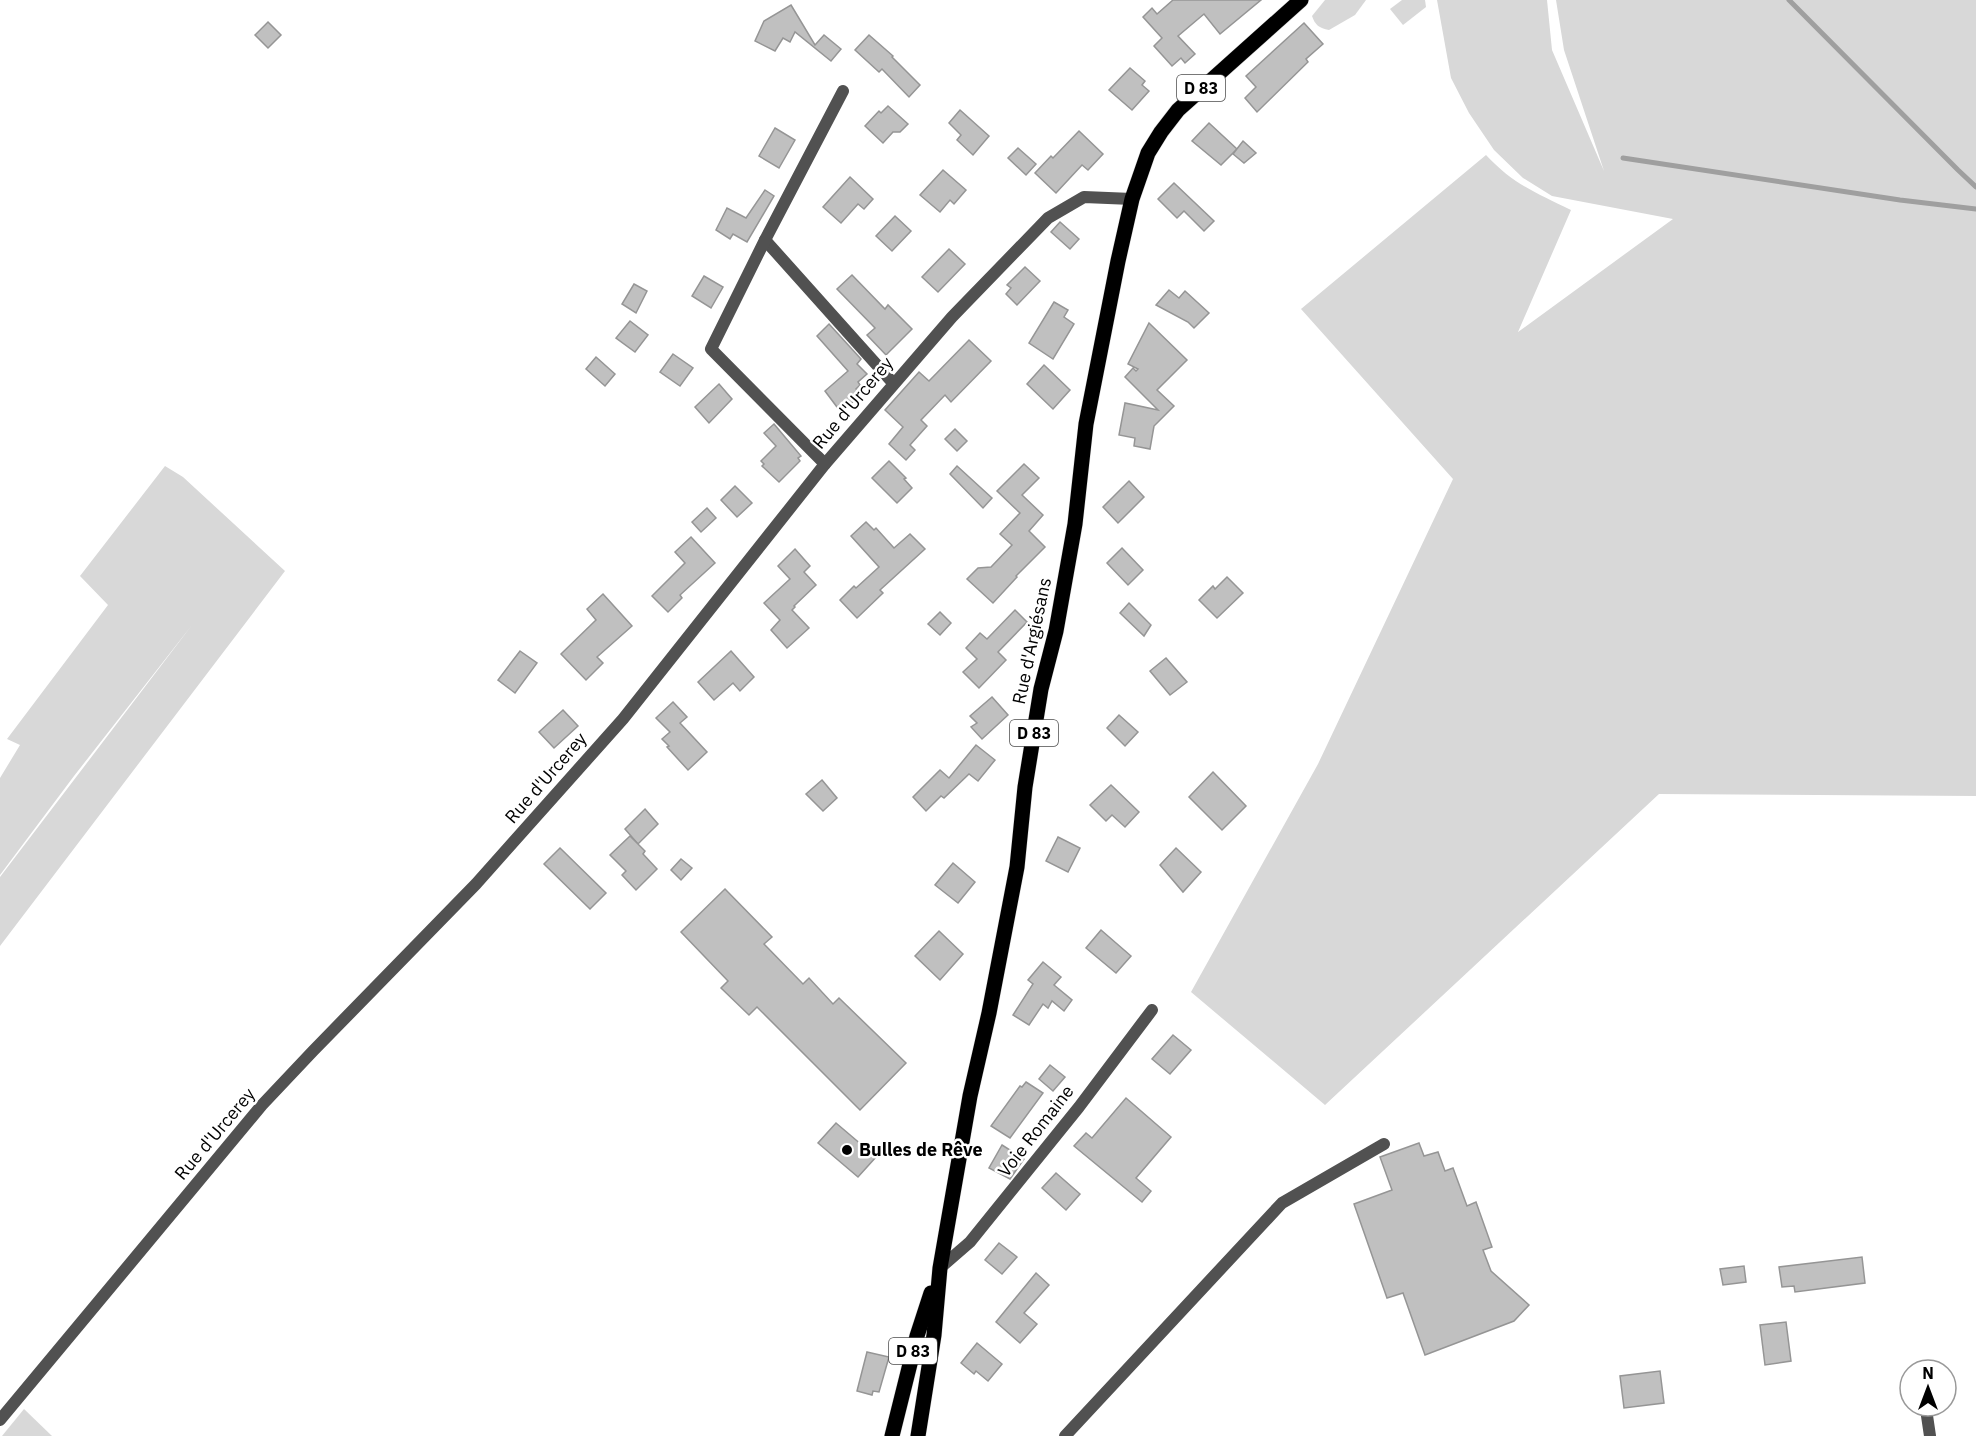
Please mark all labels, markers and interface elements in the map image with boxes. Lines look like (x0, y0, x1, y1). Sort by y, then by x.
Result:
road number: D 83 (1177, 75, 1225, 101)
street label: Rue d'Urcerey (807, 352, 898, 454)
street label: Rue d'Argiésans (1007, 576, 1056, 706)
road number: D 83 (1010, 720, 1058, 746)
street label: Rue d'Urcerey (500, 727, 592, 828)
street label: Voie Romaine (993, 1080, 1079, 1181)
street label: Rue d'Urcerey (169, 1083, 260, 1185)
place label: Bulles de Rêve (859, 1138, 983, 1161)
marker: Bulles de Rêve (840, 1143, 854, 1157)
road number: D 83 (889, 1338, 937, 1364)
north arrow (1898, 1358, 1958, 1418)
text: N (1922, 1363, 1934, 1383)

